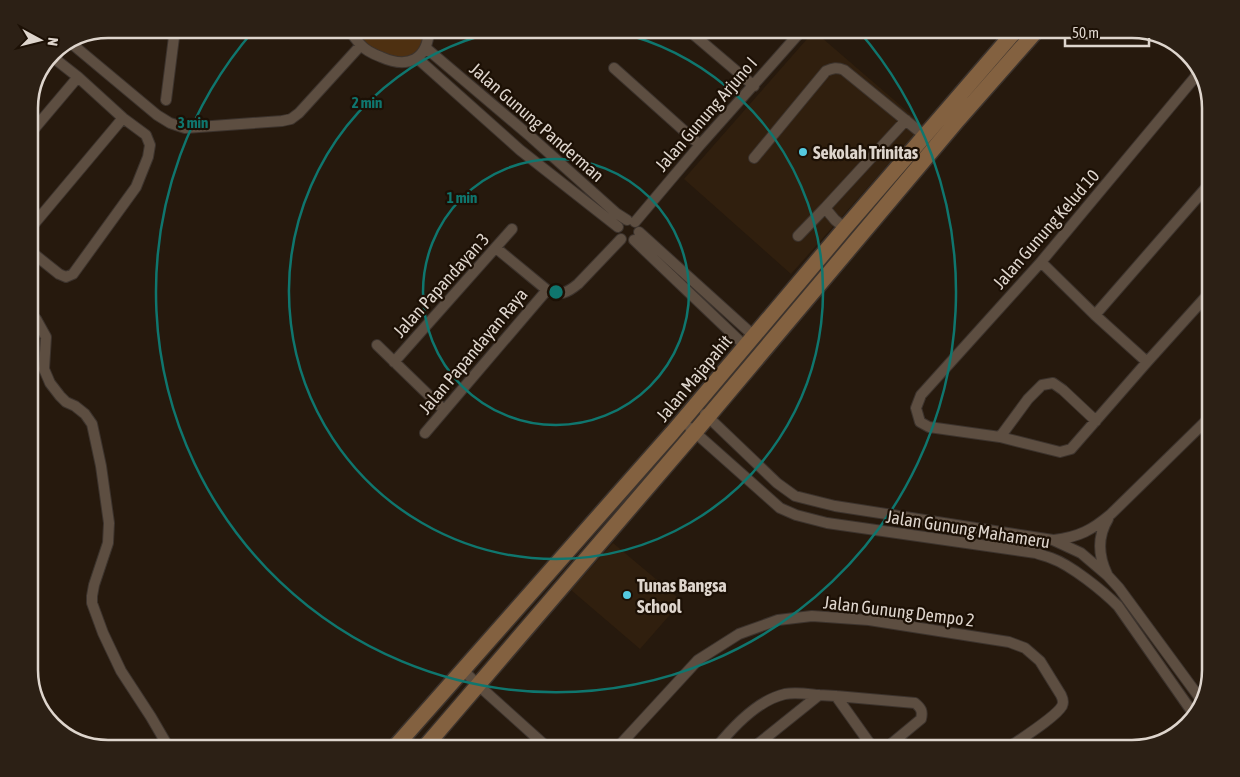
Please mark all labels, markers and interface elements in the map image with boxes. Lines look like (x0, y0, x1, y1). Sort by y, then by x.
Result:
north arrow (15, 15, 65, 65)
scale bar (1065, 15, 1149, 47)
text: 50 m (1072, 24, 1099, 41)
text: N (44, 37, 61, 47)
street label: Jalan Gunung Arjuno I (651, 53, 761, 175)
street label: Jalan Gunung Panderman (466, 58, 608, 186)
text: 2 min (352, 94, 382, 111)
text: 3 min (178, 114, 208, 131)
place label: Sekolah Trinitas (813, 142, 919, 163)
marker: Sekolah Trinitas (797, 146, 809, 158)
street label: Jalan Gunung Kelud 10 (989, 165, 1103, 293)
text: 1 min (447, 189, 477, 206)
street label: Jalan Papandayan 3 (389, 229, 493, 341)
centre of rings (547, 283, 565, 301)
street label: Jalan Papandayan Raya (414, 284, 532, 418)
street label: Jalan Majapahit (652, 331, 736, 425)
street label: Jalan Gunung Mahameru (885, 506, 1051, 552)
place label: Tunas Bangsa School (637, 575, 727, 617)
marker: Tunas Bangsa School (621, 589, 633, 601)
street label: Jalan Gunung Dempo 2 (822, 591, 976, 631)

